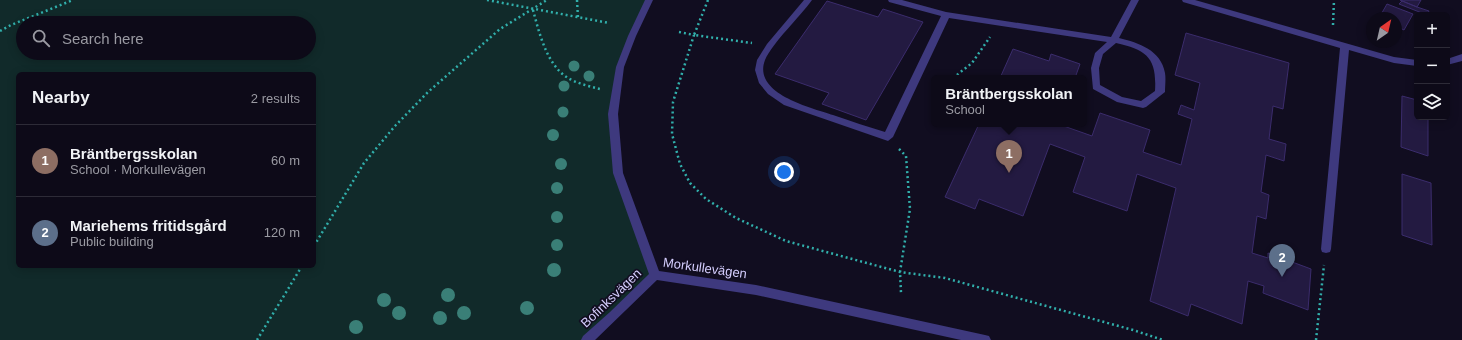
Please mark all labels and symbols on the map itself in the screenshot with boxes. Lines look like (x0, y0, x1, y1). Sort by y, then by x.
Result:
north arrow (1366, 12, 1402, 48)
pin: 1 (996, 140, 1022, 173)
your location (774, 162, 794, 182)
pin: 2 (1269, 244, 1295, 277)
street label: Morkullevägen (662, 255, 748, 281)
street label: Bofinksvägen (578, 265, 644, 331)

